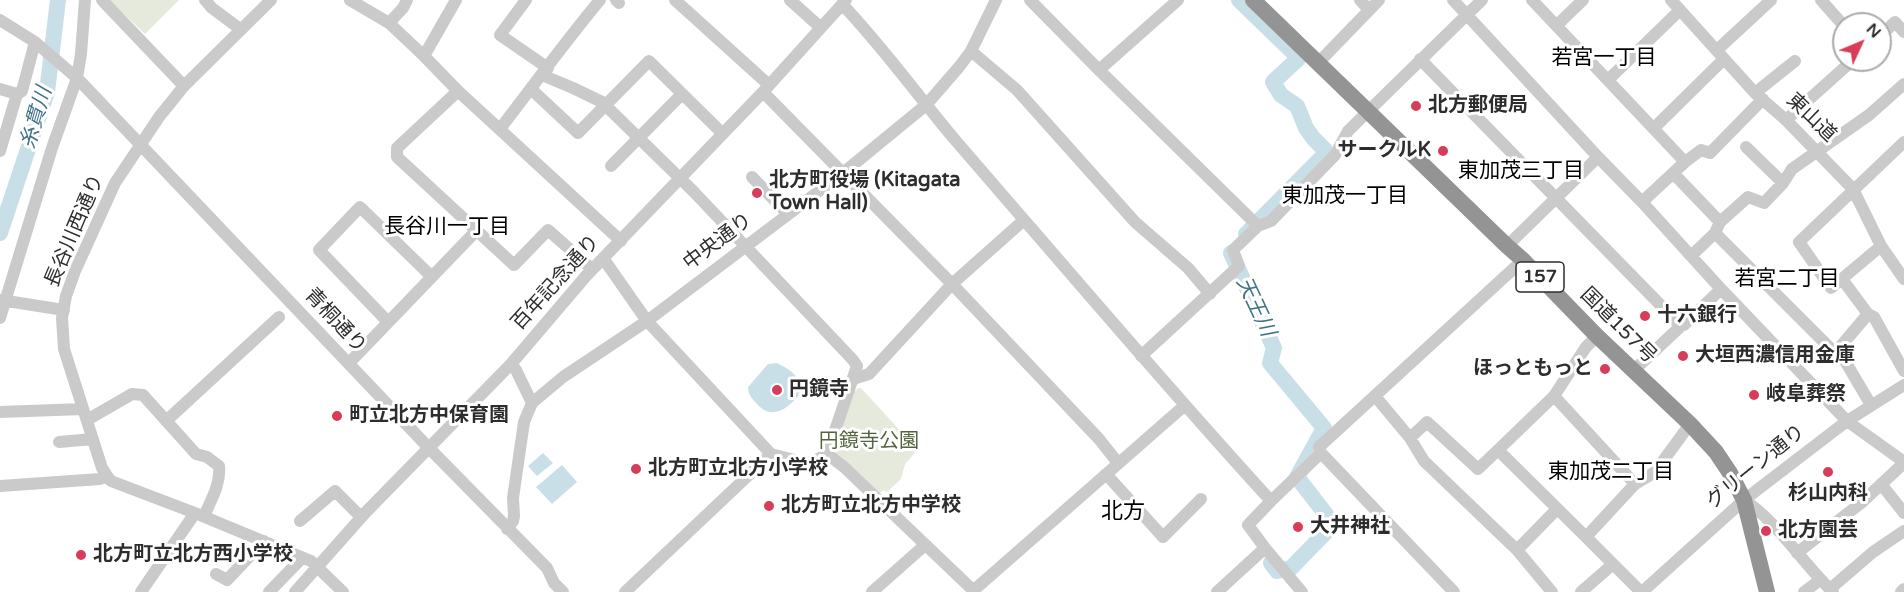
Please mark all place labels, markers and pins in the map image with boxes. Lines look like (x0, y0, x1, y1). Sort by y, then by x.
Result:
place label: 北方郵便局 (1428, 94, 1528, 118)
marker: 北方郵便局 (1409, 99, 1423, 113)
place label: サークルK (1338, 139, 1431, 163)
marker: サークルK (1436, 144, 1450, 158)
place label: 北方町役場 (Kitagata Town Hall) (769, 169, 961, 216)
marker: 北方町役場 (Kitagata Town Hall) (750, 186, 764, 200)
place label: 十六銀行 (1657, 304, 1737, 328)
marker: 十六銀行 (1638, 309, 1652, 323)
place label: 大垣西濃信用金庫 (1695, 344, 1855, 368)
marker: 大垣西濃信用金庫 (1676, 349, 1690, 363)
place label: ほっともっと (1473, 357, 1593, 381)
marker: ほっともっと (1598, 362, 1612, 376)
place label: 円鏡寺 (789, 378, 849, 402)
marker: 円鏡寺 (770, 383, 784, 397)
place label: 岐阜葬祭 (1766, 383, 1846, 407)
marker: 岐阜葬祭 (1747, 388, 1761, 402)
place label: 町立北方中保育園 (349, 404, 509, 428)
marker: 町立北方中保育園 (330, 409, 344, 423)
place label: 北方町立北方小学校 (648, 457, 828, 481)
marker: 北方町立北方小学校 (629, 462, 643, 476)
marker: 杉山内科 (1821, 465, 1835, 479)
place label: 杉山内科 (1788, 482, 1868, 506)
place label: 北方町立北方中学校 (781, 494, 961, 518)
marker: 北方町立北方中学校 (762, 499, 776, 513)
place label: 大井神社 (1310, 515, 1390, 539)
place label: 北方園芸 (1778, 519, 1858, 543)
marker: 大井神社 (1291, 520, 1305, 534)
marker: 北方園芸 (1759, 524, 1773, 538)
place label: 北方町立北方西小学校 (93, 543, 293, 567)
marker: 北方町立北方西小学校 (74, 548, 88, 562)

